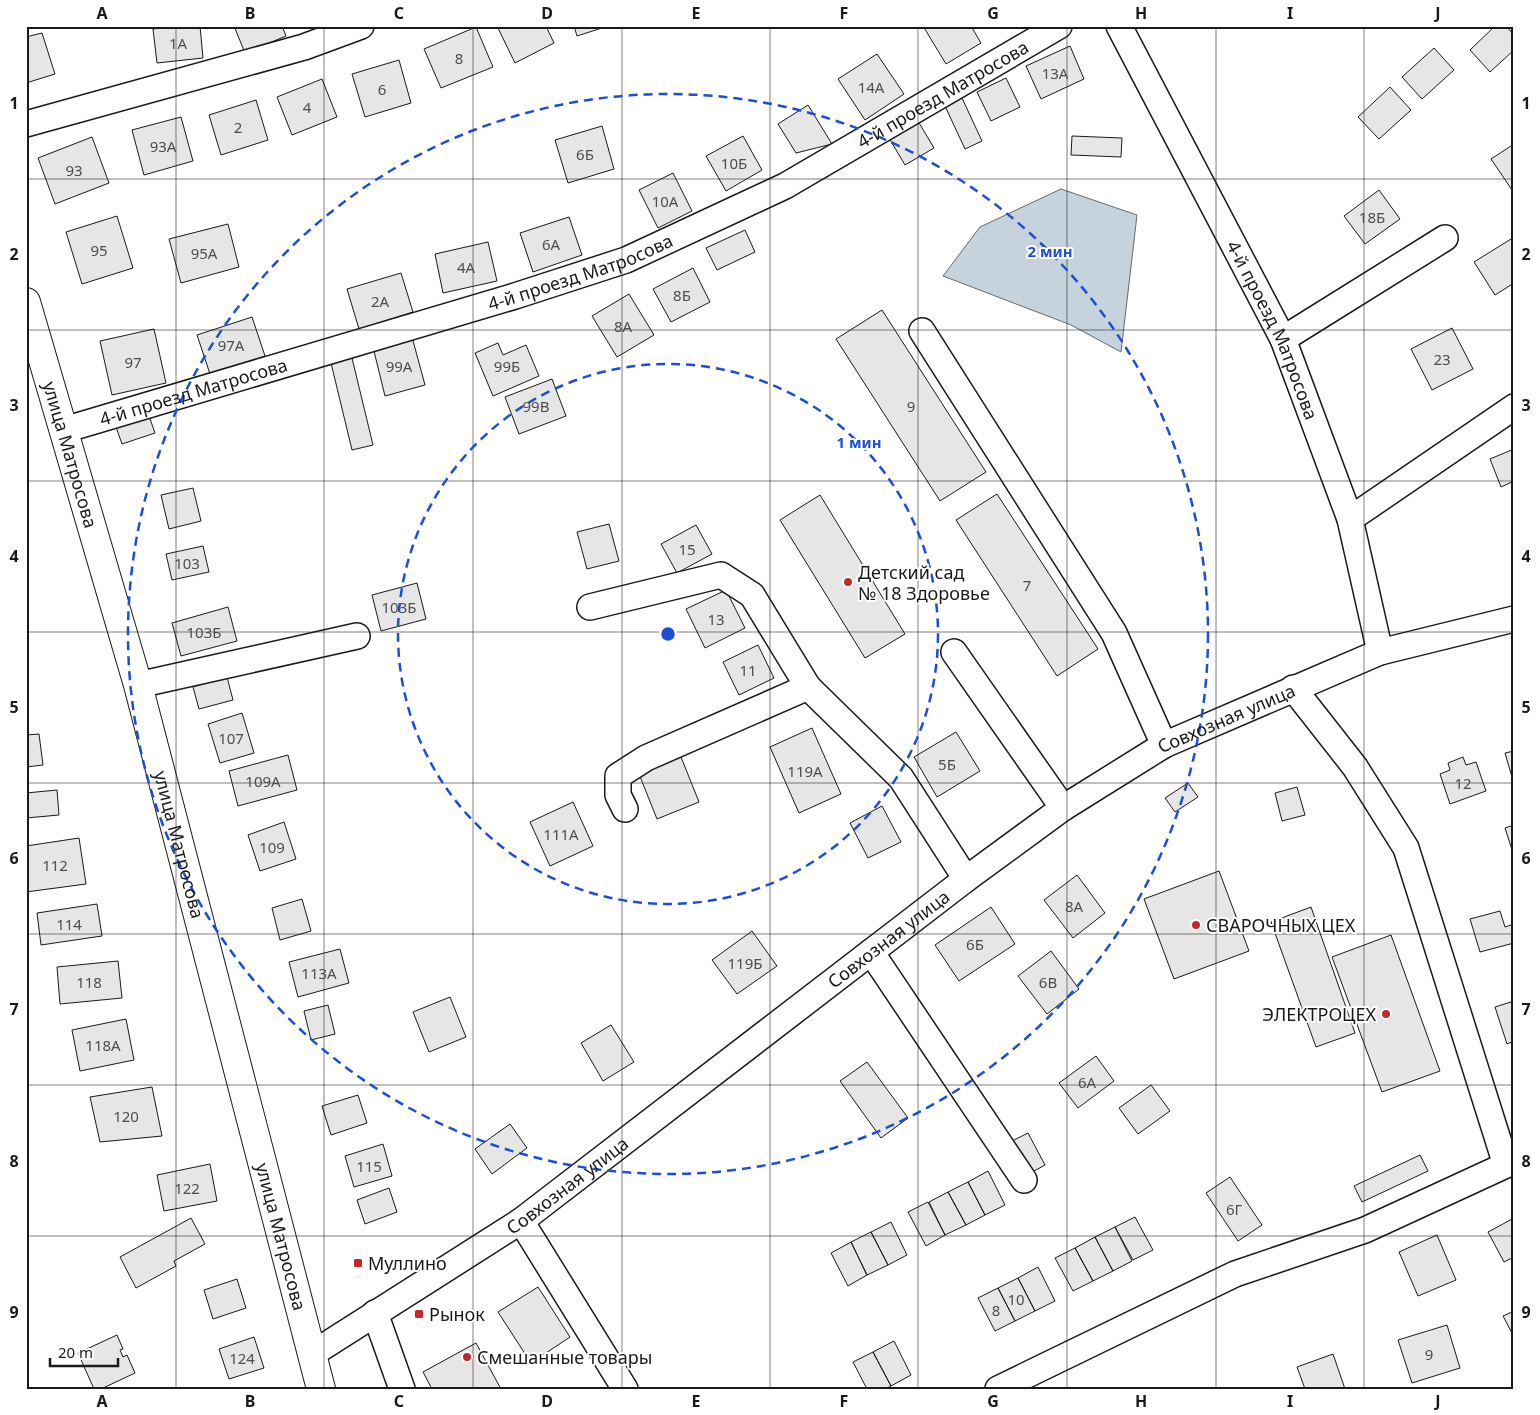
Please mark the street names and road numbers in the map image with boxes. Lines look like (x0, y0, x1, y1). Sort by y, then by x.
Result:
street label: 4-й проезд Матросова (852, 35, 1033, 153)
street label: 4-й проезд Матросова (485, 228, 677, 315)
street label: 4-й проезд Матросова (1221, 236, 1324, 423)
street label: 4-й проезд Матросова (97, 352, 290, 431)
street label: улица Матросова (38, 379, 103, 531)
street label: Совхозная улица (1153, 678, 1299, 758)
street label: улица Матросова (149, 768, 210, 921)
street label: Совхозная улица (822, 884, 954, 993)
street label: Совхозная улица (501, 1131, 633, 1239)
street label: улица Матросова (251, 1160, 312, 1313)

